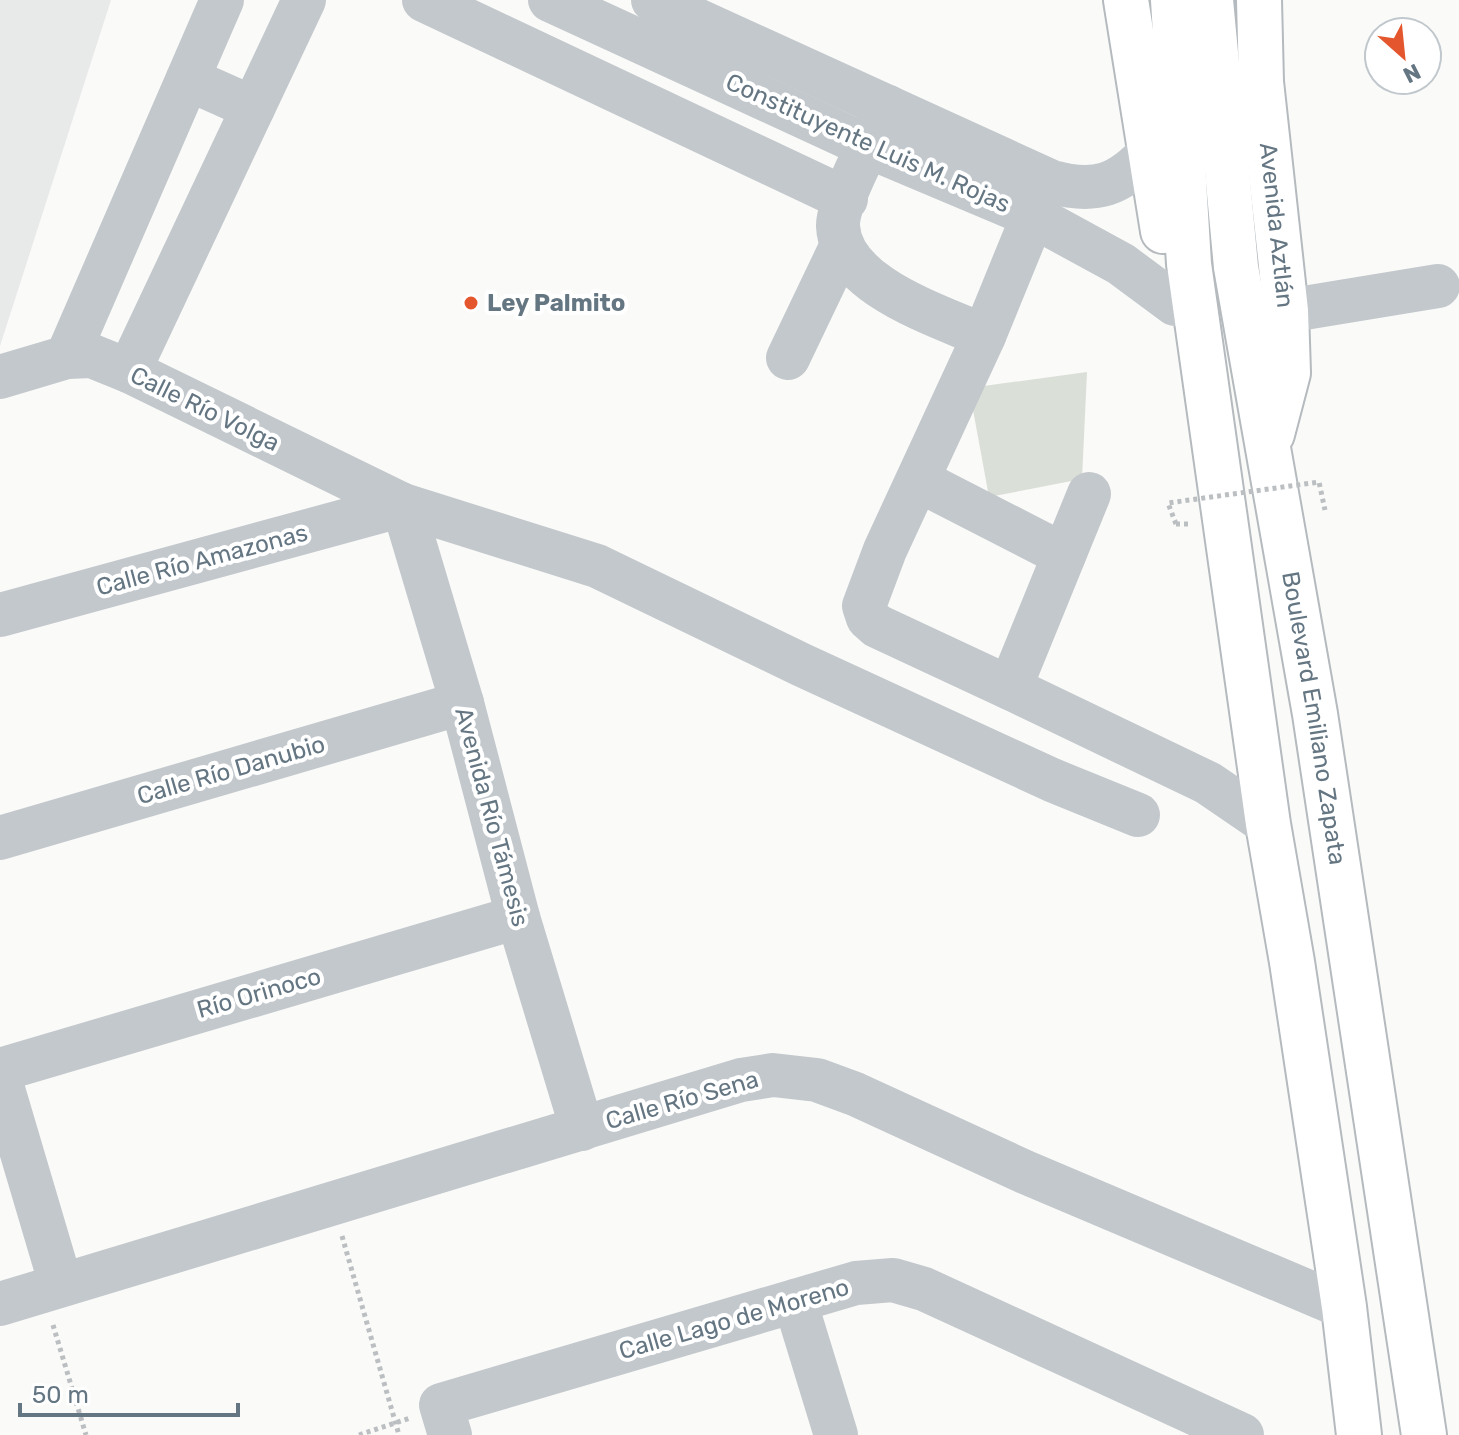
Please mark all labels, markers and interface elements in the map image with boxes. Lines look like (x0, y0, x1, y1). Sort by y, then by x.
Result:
north arrow (1363, 16, 1443, 96)
text: N (1399, 58, 1425, 89)
street label: Constituyente Luis M. Rojas (722, 68, 1014, 218)
street label: Avenida Aztlán (1254, 141, 1300, 309)
place label: Ley Palmito (487, 289, 625, 317)
marker: Ley Palmito (462, 294, 480, 312)
street label: Calle Río Volga (126, 361, 284, 457)
street label: Calle Río Amazonas (93, 518, 311, 602)
street label: Boulevard Emiliano Zapata (1276, 569, 1352, 867)
street label: Avenida Río Támesis (449, 704, 535, 930)
street label: Calle Río Danubio (134, 730, 328, 810)
street label: Río Orinoco (194, 962, 324, 1024)
street label: Calle Río Sena (602, 1065, 762, 1135)
street label: Calle Lago de Moreno (616, 1273, 852, 1365)
scale bar (20, 1367, 238, 1417)
text: 50 m (32, 1381, 89, 1409)

